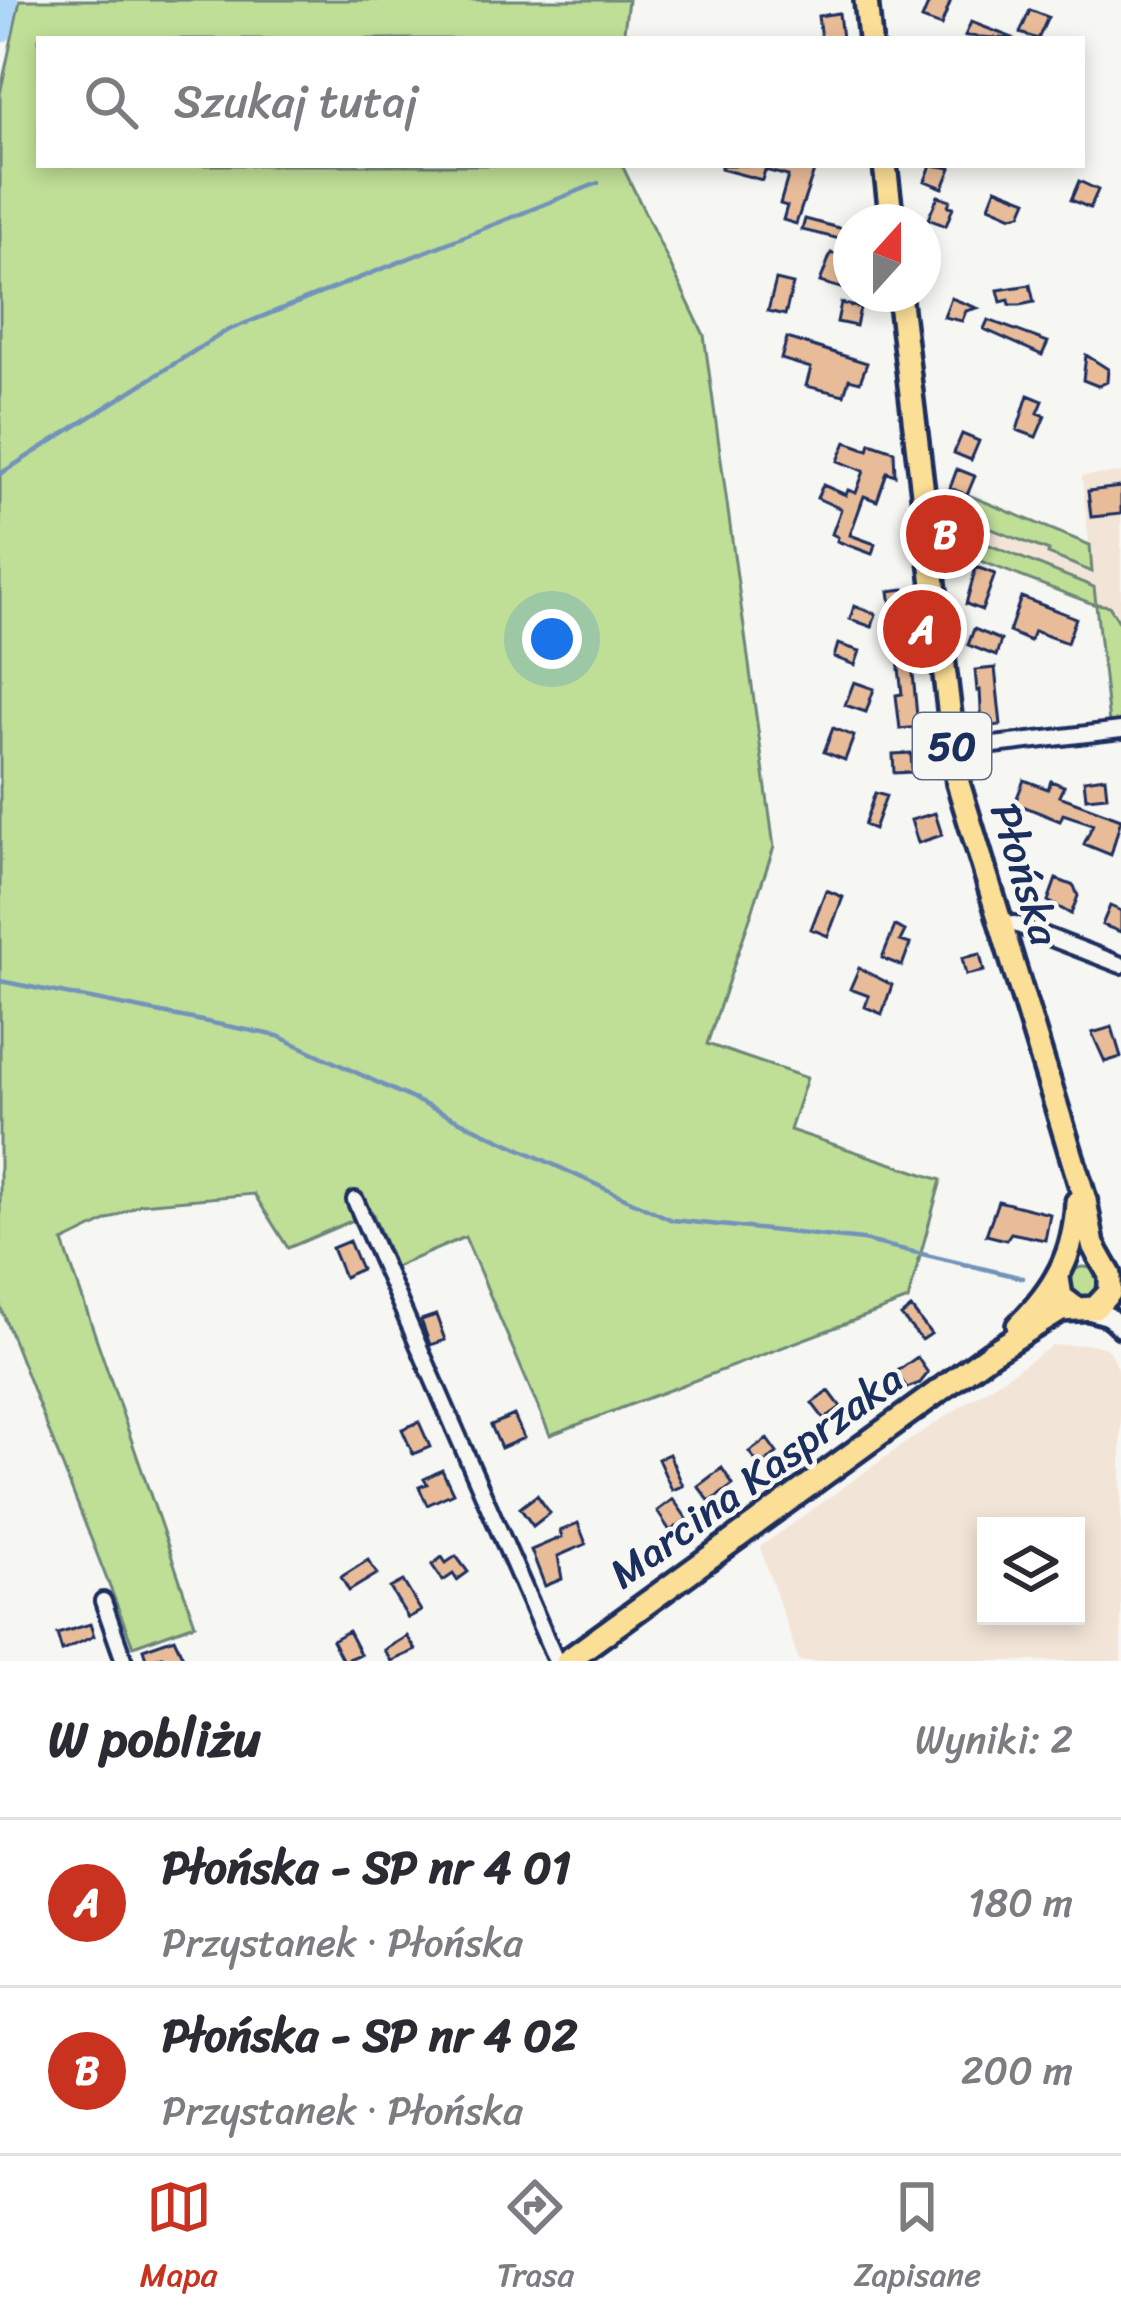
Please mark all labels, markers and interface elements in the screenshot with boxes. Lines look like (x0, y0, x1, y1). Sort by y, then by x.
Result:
search box (36, 36, 1085, 168)
text: Szukaj tutaj (174, 62, 418, 142)
icon: search (78, 69, 144, 135)
north arrow (833, 204, 941, 312)
pin: B (906, 489, 984, 579)
pin: A (883, 584, 961, 674)
your location (522, 609, 582, 669)
road number: 50 (913, 713, 991, 779)
street label: Płońska (968, 793, 1082, 955)
street label: Marcina Kasprzaka (593, 1343, 919, 1609)
map controls (977, 1517, 1085, 1625)
button: layers (977, 1517, 1085, 1625)
text: W pobliżu (48, 1694, 261, 1784)
text: Wyniki: 2 (915, 1705, 1073, 1774)
text: Płońska - SP nr 4 01 (162, 1828, 571, 1908)
text: A (74, 1868, 100, 1937)
text: 180 m (968, 1868, 1073, 1937)
text: Przystanek · Płońska (162, 1908, 523, 1977)
text: Płońska - SP nr 4 02 (162, 1996, 578, 2076)
text: B (75, 2036, 99, 2105)
text: 200 m (961, 2036, 1073, 2105)
text: Przystanek · Płońska (162, 2076, 523, 2145)
tab: Mapa (140, 2174, 217, 2304)
tab: Trasa (497, 2174, 574, 2304)
tab: Zapisane (854, 2174, 981, 2304)

